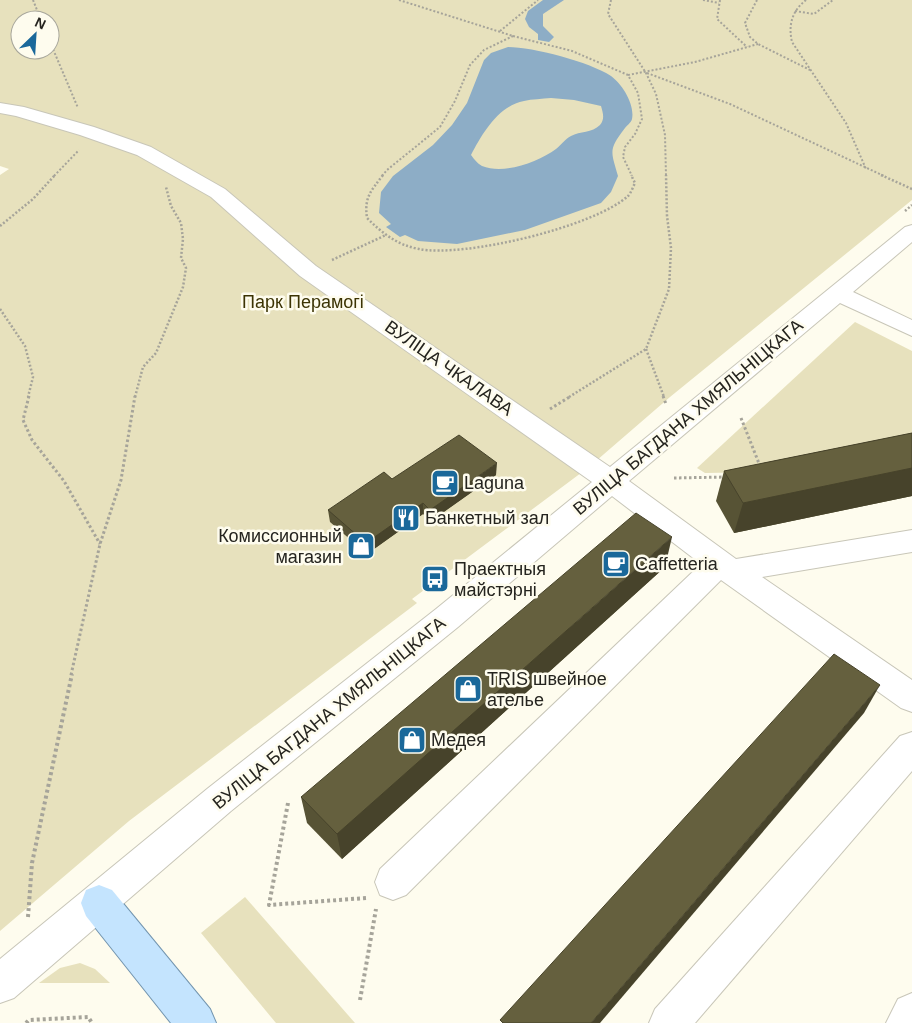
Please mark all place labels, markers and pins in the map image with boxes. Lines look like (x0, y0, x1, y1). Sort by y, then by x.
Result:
cafe icon: Laguna (430, 468, 460, 498)
place label: Laguna (464, 473, 525, 493)
restaurant icon: Банкетный зал (391, 503, 421, 533)
place label: Банкетный зал (425, 508, 549, 528)
place label: Комиссионный магазин (218, 526, 342, 567)
shop icon: Комиссионный магазин (346, 531, 376, 561)
cafe icon: Caffetteria (601, 549, 631, 579)
place label: Caffetteria (635, 554, 719, 574)
place label: Праектныя майстэрні (454, 559, 546, 600)
bus stop icon: Праектныя майстэрні (420, 564, 450, 594)
place label: TRIS швейное ателье (487, 669, 607, 710)
shop icon: TRIS швейное ателье (453, 674, 483, 704)
shop icon: Медея (397, 725, 427, 755)
place label: Медея (431, 730, 486, 750)

